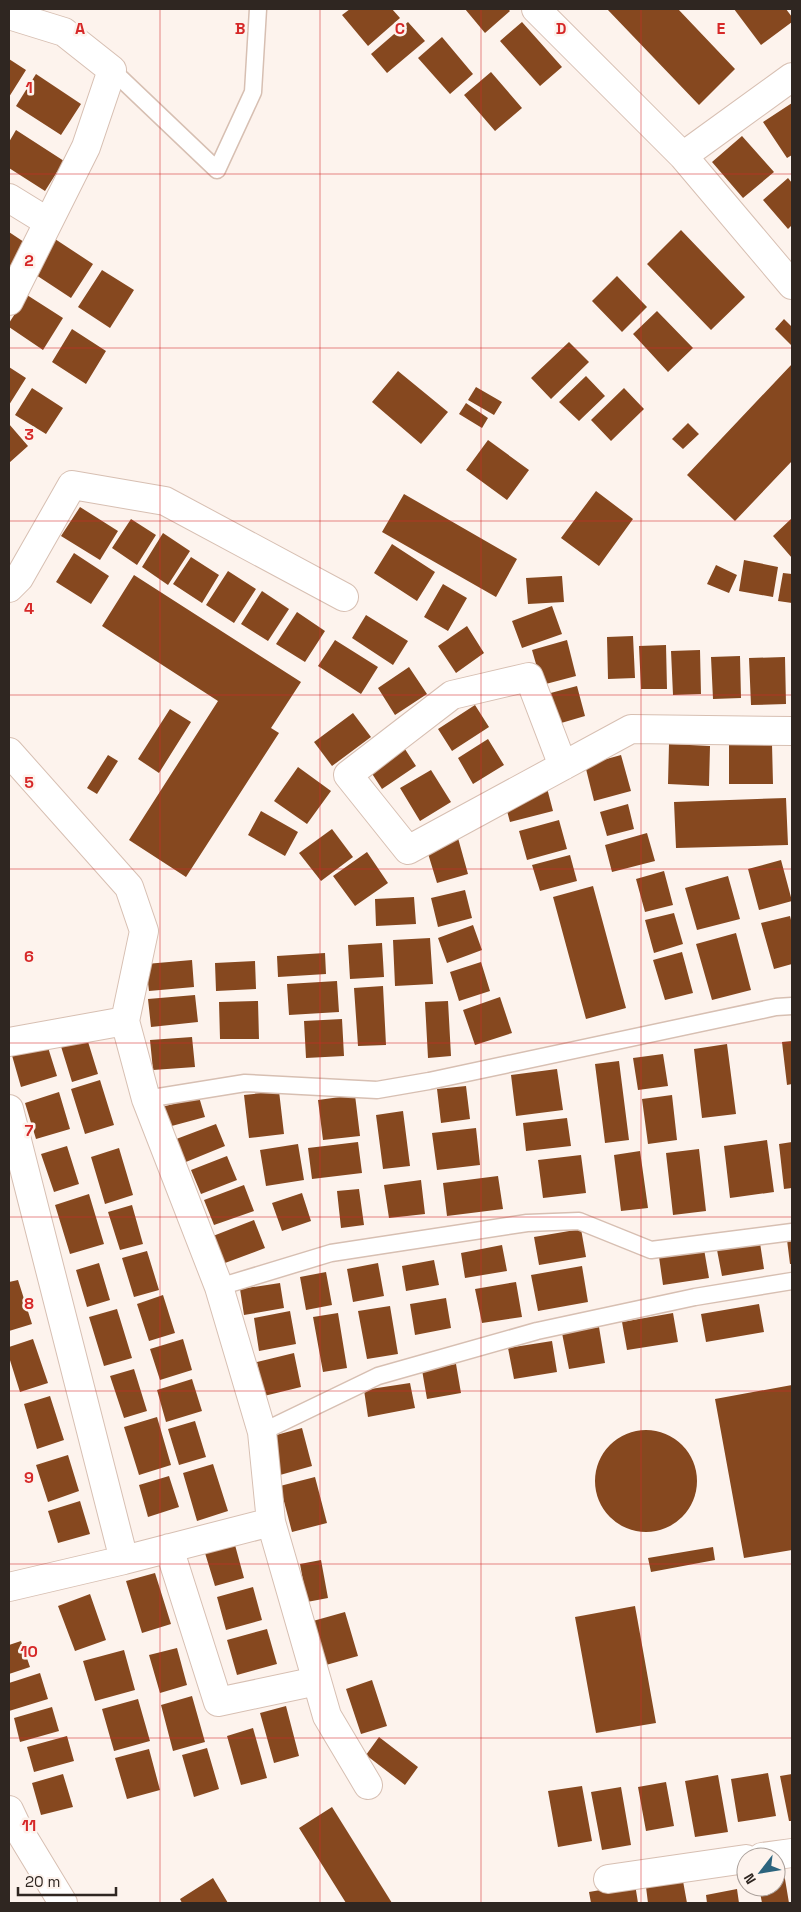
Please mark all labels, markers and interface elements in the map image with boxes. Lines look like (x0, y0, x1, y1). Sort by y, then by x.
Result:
text: A (75, 18, 85, 39)
text: B (235, 18, 245, 39)
text: C (395, 18, 405, 39)
text: D (556, 18, 566, 39)
text: E (717, 18, 726, 39)
text: 1 (25, 77, 33, 98)
text: 2 (24, 250, 34, 271)
text: 3 (24, 424, 34, 445)
text: 4 (24, 598, 34, 619)
text: 5 (24, 772, 34, 793)
text: 6 (24, 946, 34, 967)
text: 7 (25, 1120, 34, 1141)
text: 8 (24, 1293, 34, 1314)
text: 9 (24, 1467, 34, 1488)
text: 10 (20, 1641, 38, 1662)
text: 11 (22, 1815, 36, 1836)
north arrow (736, 1847, 786, 1897)
scale bar (18, 1864, 115, 1896)
text: N (740, 1870, 760, 1887)
text: 20 m (25, 1872, 60, 1891)

